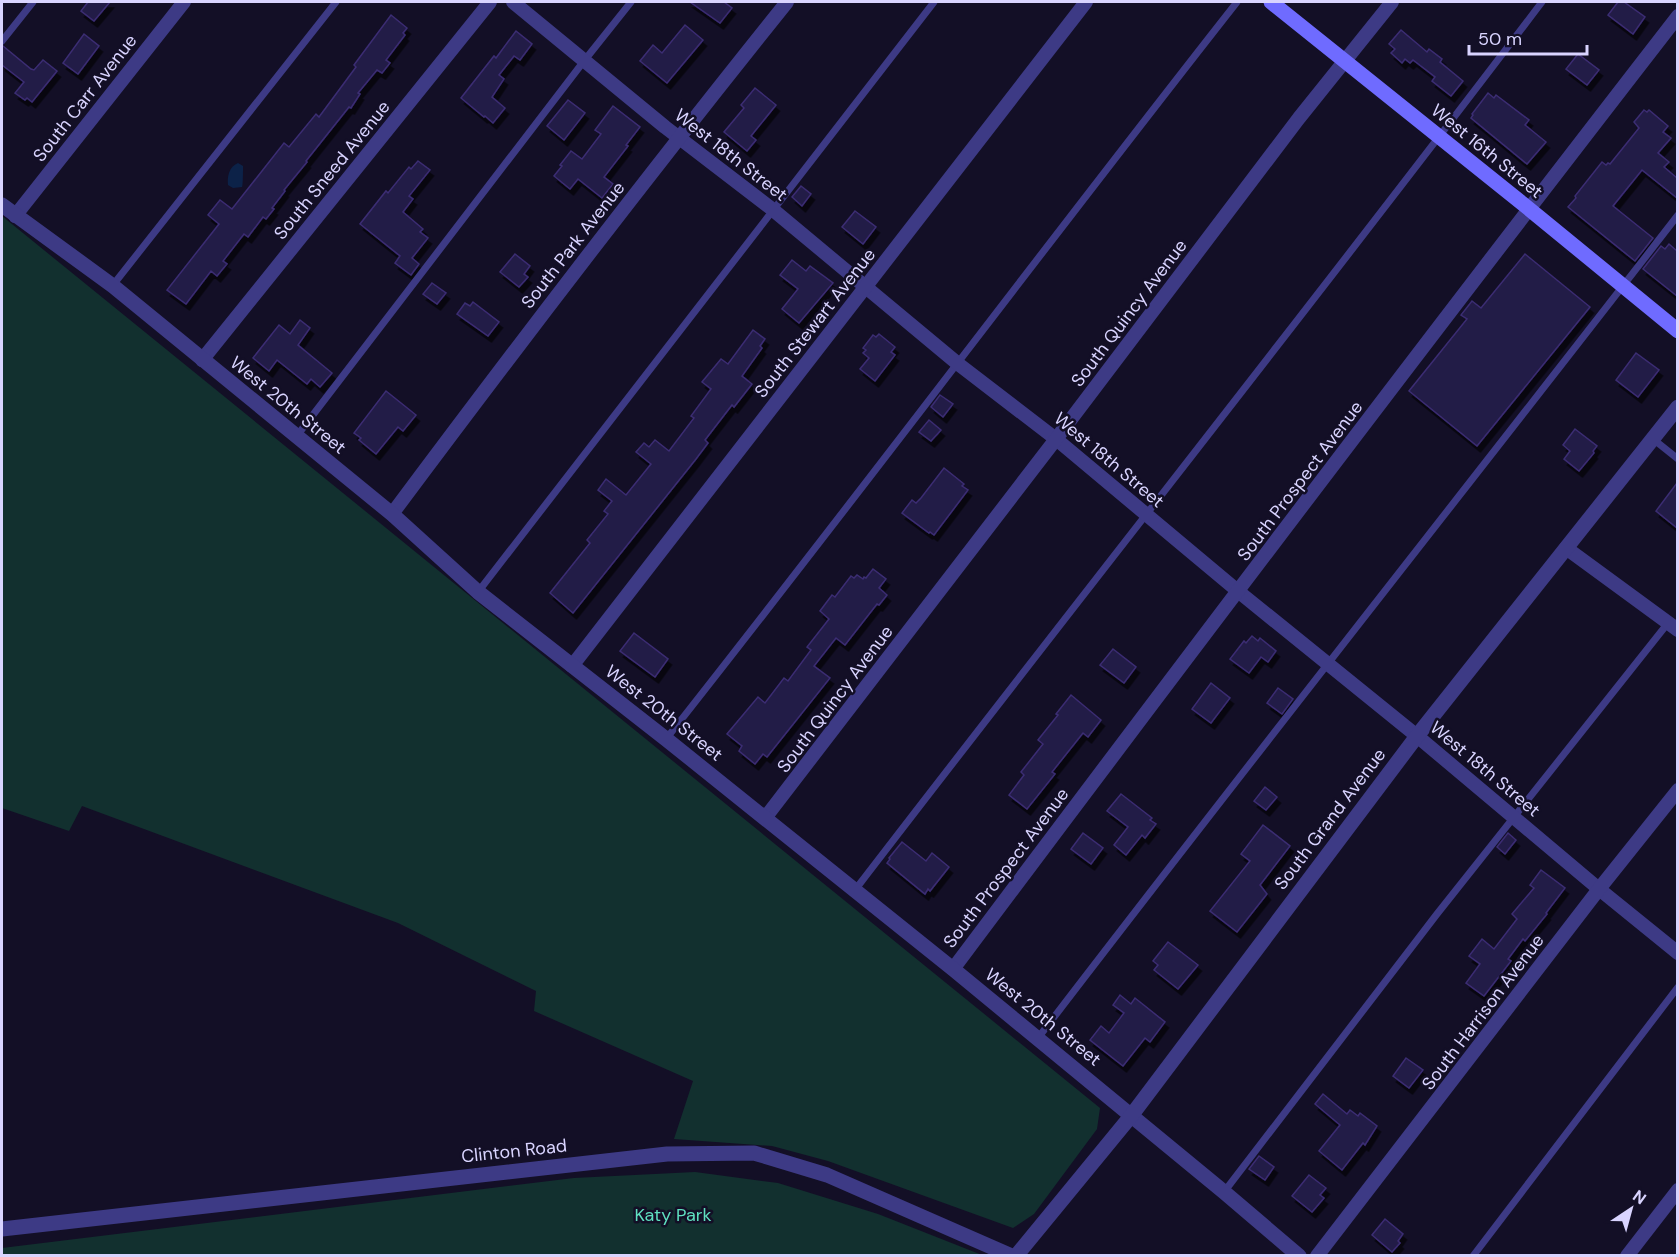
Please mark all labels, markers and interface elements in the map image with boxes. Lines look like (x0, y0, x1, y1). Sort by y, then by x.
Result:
scale bar (1469, 18, 1588, 56)
text: 50 m (1478, 27, 1522, 51)
street label: South Carr Avenue (28, 29, 142, 167)
street label: South Sneed Avenue (269, 96, 395, 244)
street label: West 16th Street (1426, 98, 1548, 204)
street label: West 18th Street (670, 103, 792, 207)
street label: South Park Avenue (516, 176, 630, 314)
street label: South Quincy Avenue (1066, 234, 1192, 392)
street label: South Stewart Avenue (749, 243, 881, 403)
street label: West 20th Street (225, 351, 351, 459)
street label: South Prospect Avenue (1232, 396, 1368, 566)
street label: West 18th Street (1049, 407, 1169, 513)
street label: South Quincy Avenue (772, 620, 898, 778)
street label: West 20th Street (600, 660, 728, 766)
street label: West 18th Street (1425, 716, 1545, 822)
street label: South Grand Avenue (1269, 743, 1391, 895)
street label: South Prospect Avenue (938, 783, 1074, 953)
street label: South Harrison Avenue (1416, 929, 1550, 1095)
street label: West 20th Street (980, 963, 1106, 1071)
street label: Clinton Road (460, 1134, 568, 1168)
north arrow (1601, 1179, 1661, 1239)
text: N (1629, 1185, 1650, 1209)
park label: Katy Park (634, 1203, 712, 1227)

